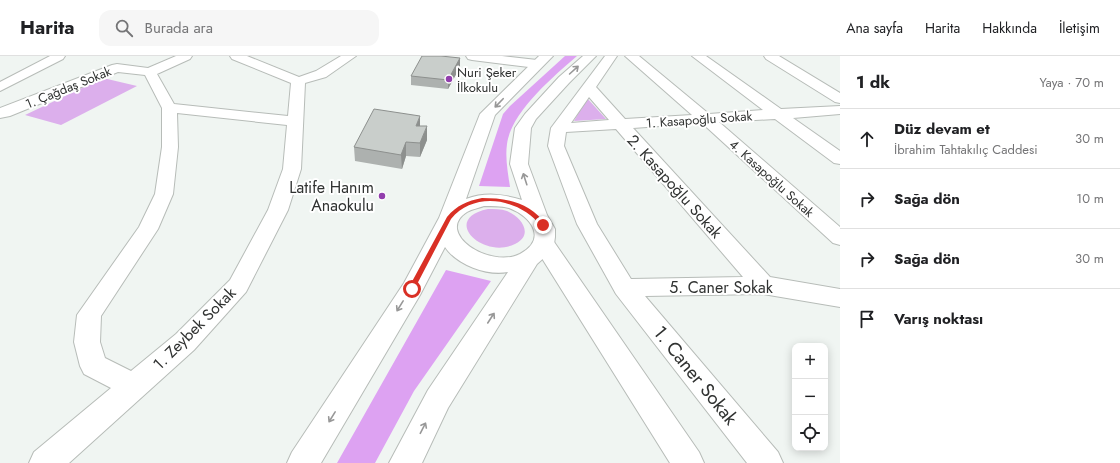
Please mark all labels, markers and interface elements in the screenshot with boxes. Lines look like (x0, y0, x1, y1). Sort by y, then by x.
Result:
search box (99, 10, 379, 46)
text: Harita (20, 14, 75, 41)
icon: search (113, 17, 135, 39)
text: Burada ara (145, 17, 213, 39)
text: Ana sayfa (846, 18, 903, 38)
text: Harita (925, 18, 960, 38)
text: Hakkında (982, 18, 1037, 38)
text: İletişim (1059, 18, 1100, 38)
street label: 1. Çağdaş Sokak (22, 62, 114, 113)
place label: Nuri Şeker İlkokulu (457, 63, 517, 97)
one-way arrow (569, 66, 580, 75)
text: 1 dk (856, 70, 890, 94)
text: Yaya · 70 m (1039, 73, 1104, 92)
marker: Nuri Şeker İlkokulu (444, 74, 454, 84)
one-way arrow (495, 97, 504, 107)
street label: 1. Kasapoğlu Sokak (645, 106, 753, 133)
text: Düz devam et (894, 118, 990, 140)
icon: ahead (856, 128, 878, 150)
street label: 2. Kasapoğlu Sokak (622, 129, 728, 244)
text: 30 m (1075, 129, 1104, 148)
street label: 4. Kasapoğlu Sokak (725, 135, 818, 222)
text: İbrahim Tahtakılıç Caddesi (894, 140, 1038, 159)
one-way arrow (520, 174, 528, 186)
place label: Latife Hanım Anaokulu (289, 176, 374, 217)
icon: right (856, 188, 878, 210)
text: Sağa dön (894, 188, 960, 210)
text: 10 m (1076, 189, 1104, 208)
marker: Latife Hanım Anaokulu (377, 191, 387, 201)
route end (534, 216, 552, 234)
icon: right (856, 248, 878, 270)
text: Sağa dön (894, 248, 960, 270)
text: 30 m (1075, 249, 1104, 268)
street label: 5. Caner Sokak (669, 276, 774, 299)
route start (403, 280, 421, 298)
street label: 1. Zeybek Sokak (148, 281, 242, 375)
one-way arrow (396, 301, 405, 312)
icon: arrive (856, 308, 878, 330)
text: Varış noktası (894, 308, 983, 330)
one-way arrow (487, 313, 495, 324)
street label: 1. Caner Sokak (647, 320, 744, 431)
map controls (792, 343, 828, 451)
button: + (792, 343, 828, 379)
button: − (792, 379, 828, 415)
one-way arrow (327, 411, 335, 423)
button: locate (792, 415, 828, 451)
one-way arrow (420, 423, 427, 435)

